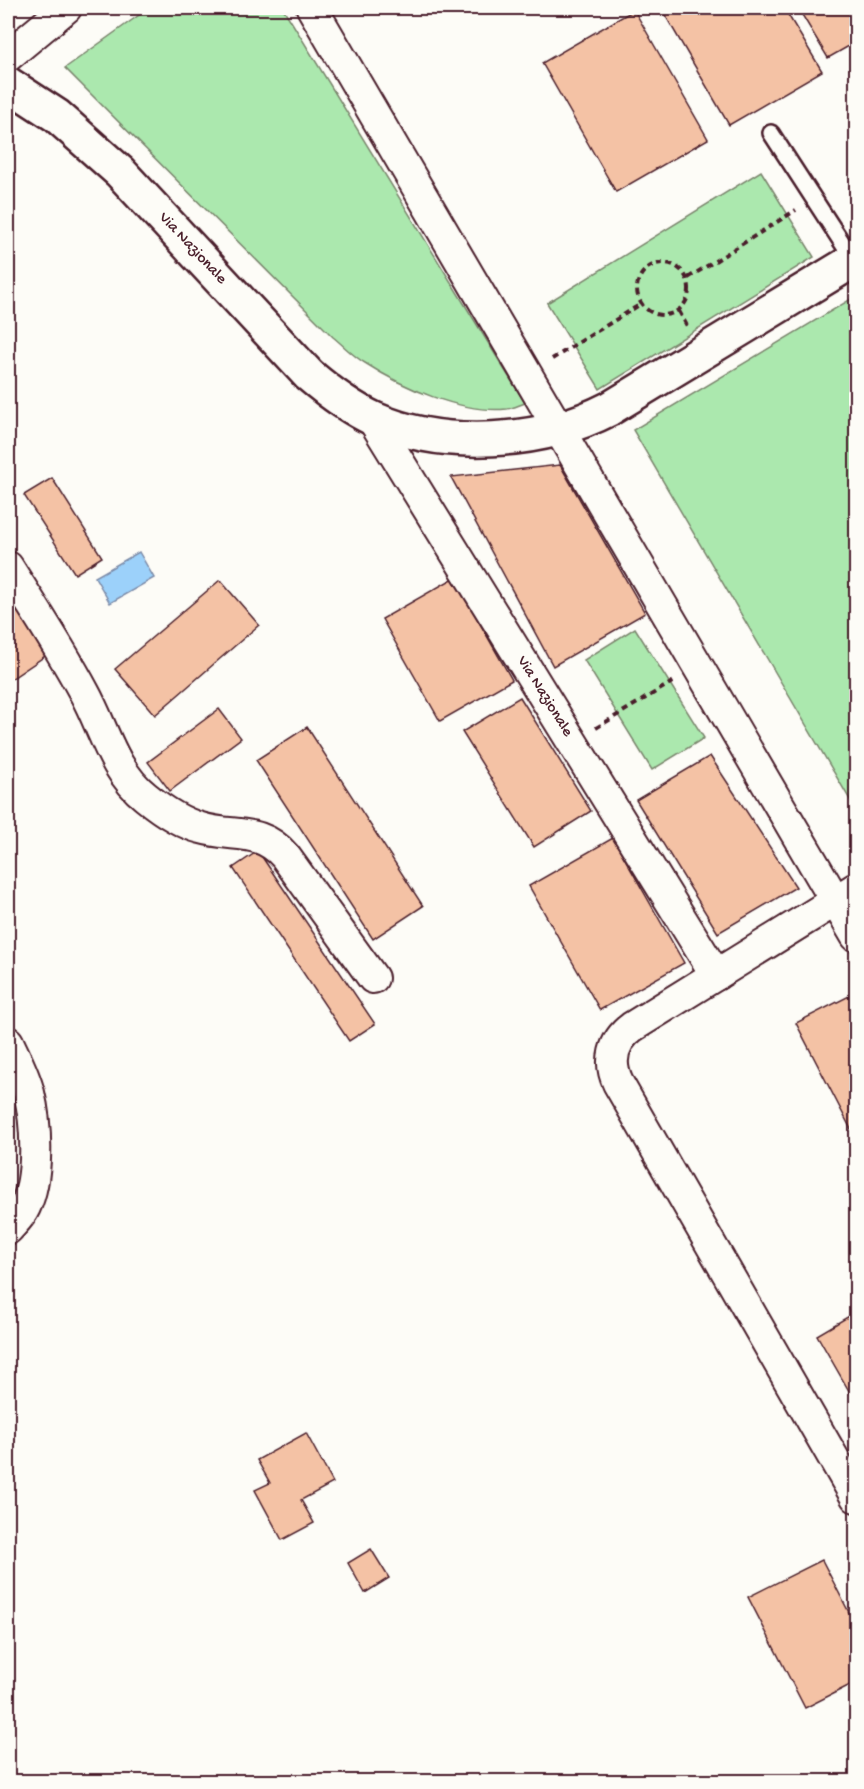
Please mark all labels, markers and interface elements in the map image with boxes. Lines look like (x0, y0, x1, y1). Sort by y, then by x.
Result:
street label: Via Nazionale (153, 208, 231, 289)
street label: Via Nazionale (511, 652, 577, 741)

